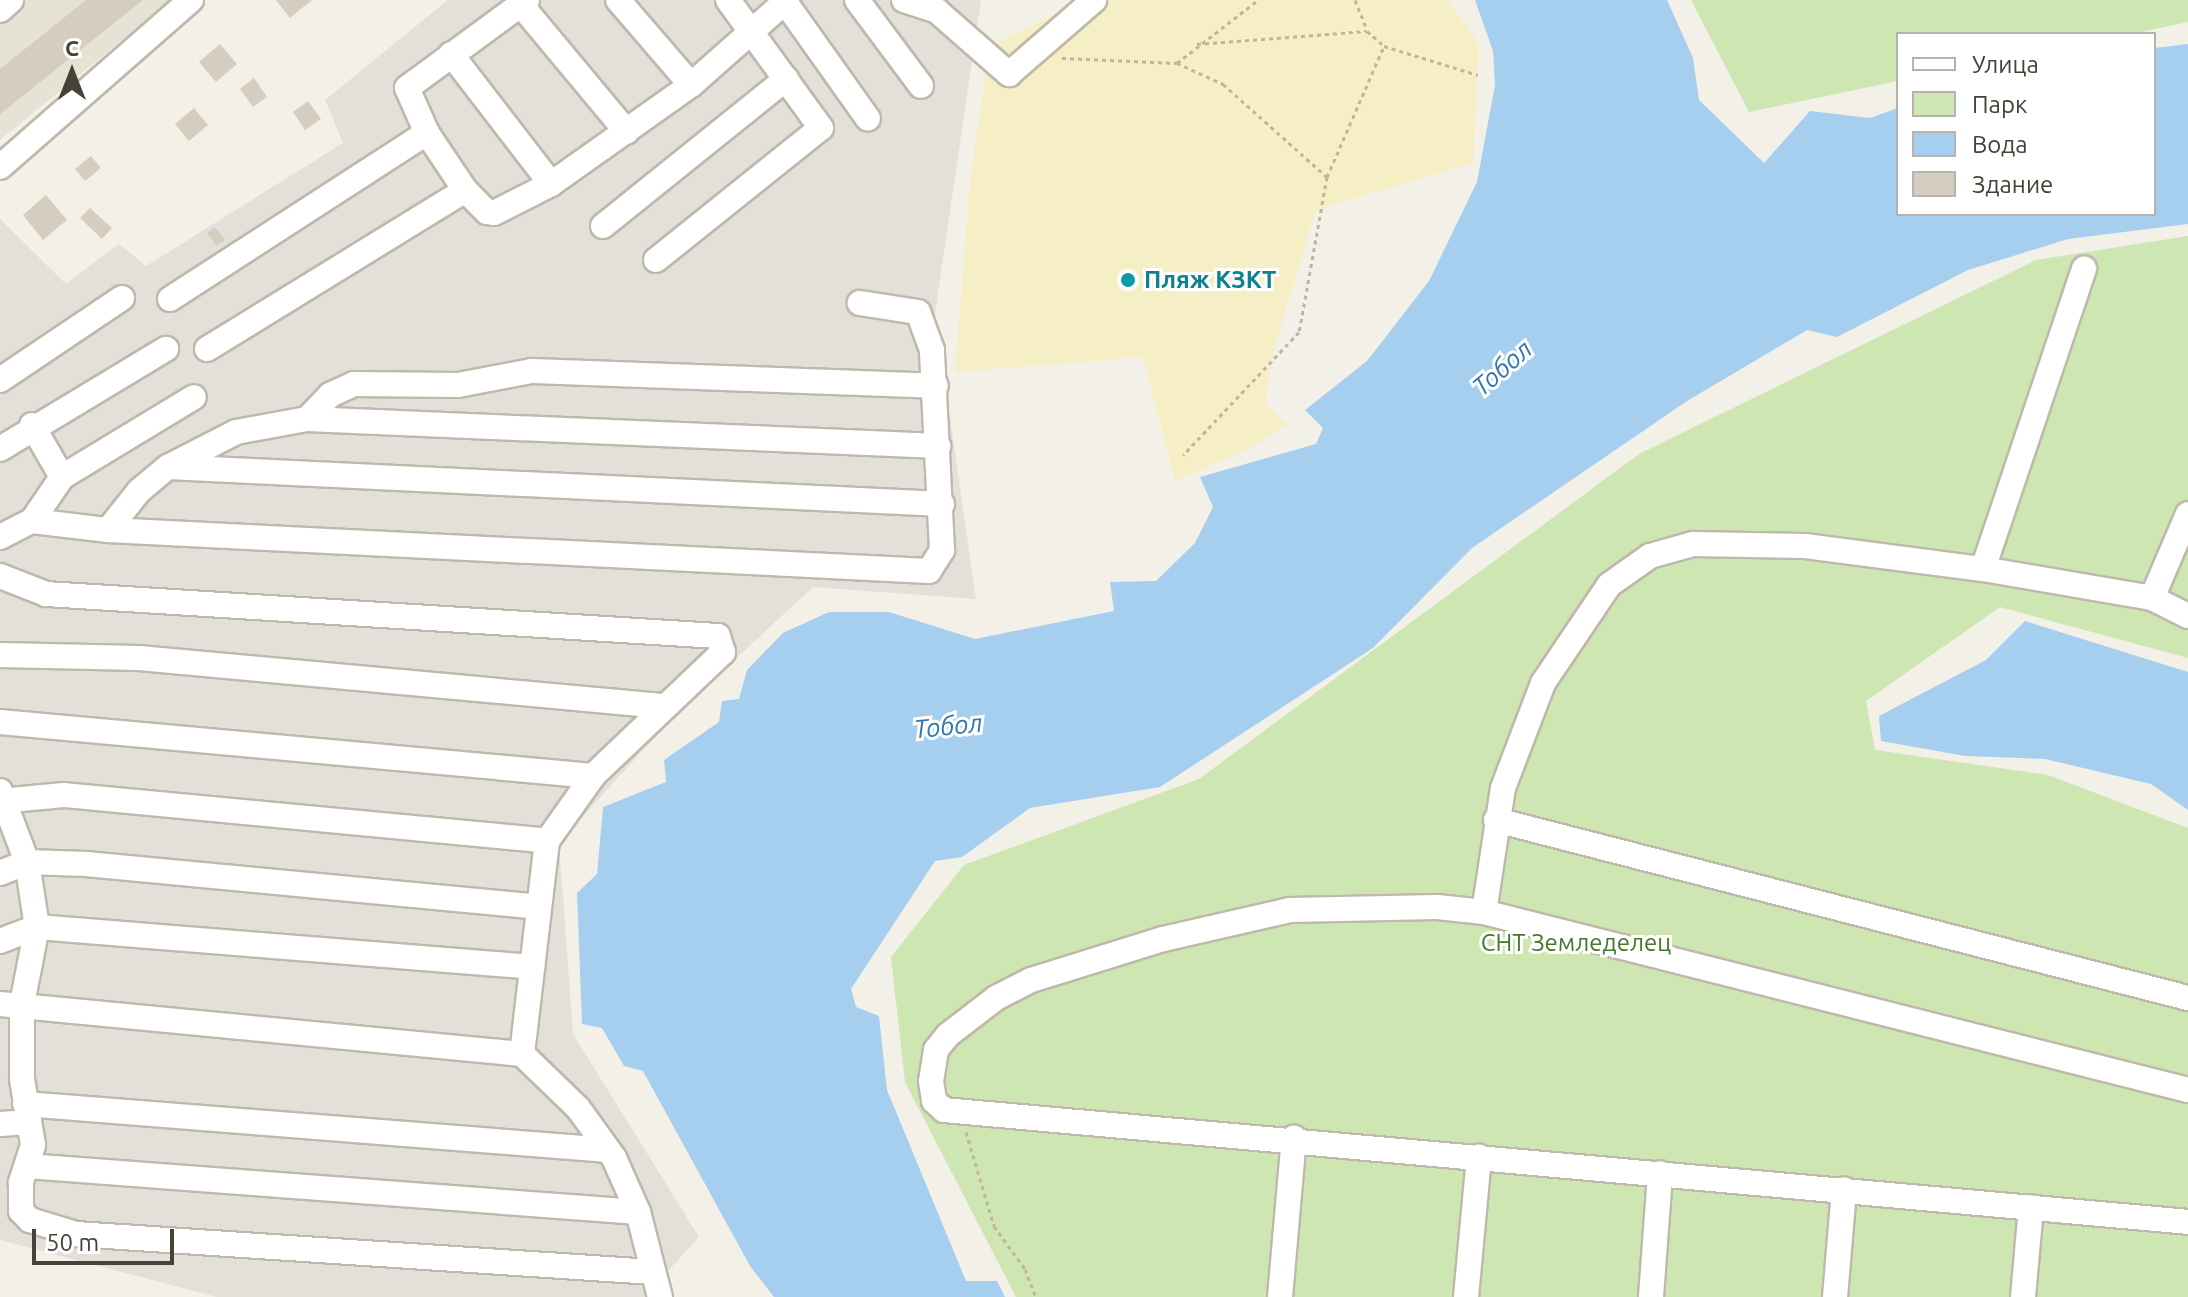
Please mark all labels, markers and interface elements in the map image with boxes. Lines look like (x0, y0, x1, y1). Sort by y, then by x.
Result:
north arrow (32, 32, 112, 112)
legend (1896, 32, 2156, 216)
text: С (65, 35, 79, 60)
text: Улица (1972, 51, 2039, 78)
text: Парк (1972, 91, 2027, 118)
text: Вода (1972, 131, 2028, 158)
text: Здание (1972, 171, 2053, 198)
place label: Пляж КЗКТ (1144, 266, 1276, 294)
marker: Пляж КЗКТ (1119, 271, 1137, 289)
water label: Тобол (1466, 334, 1538, 402)
water label: Тобол (912, 707, 984, 745)
park label: СНТ Земледелец (1481, 929, 1671, 957)
scale bar (36, 1213, 178, 1263)
text: 50 m (46, 1229, 99, 1256)

